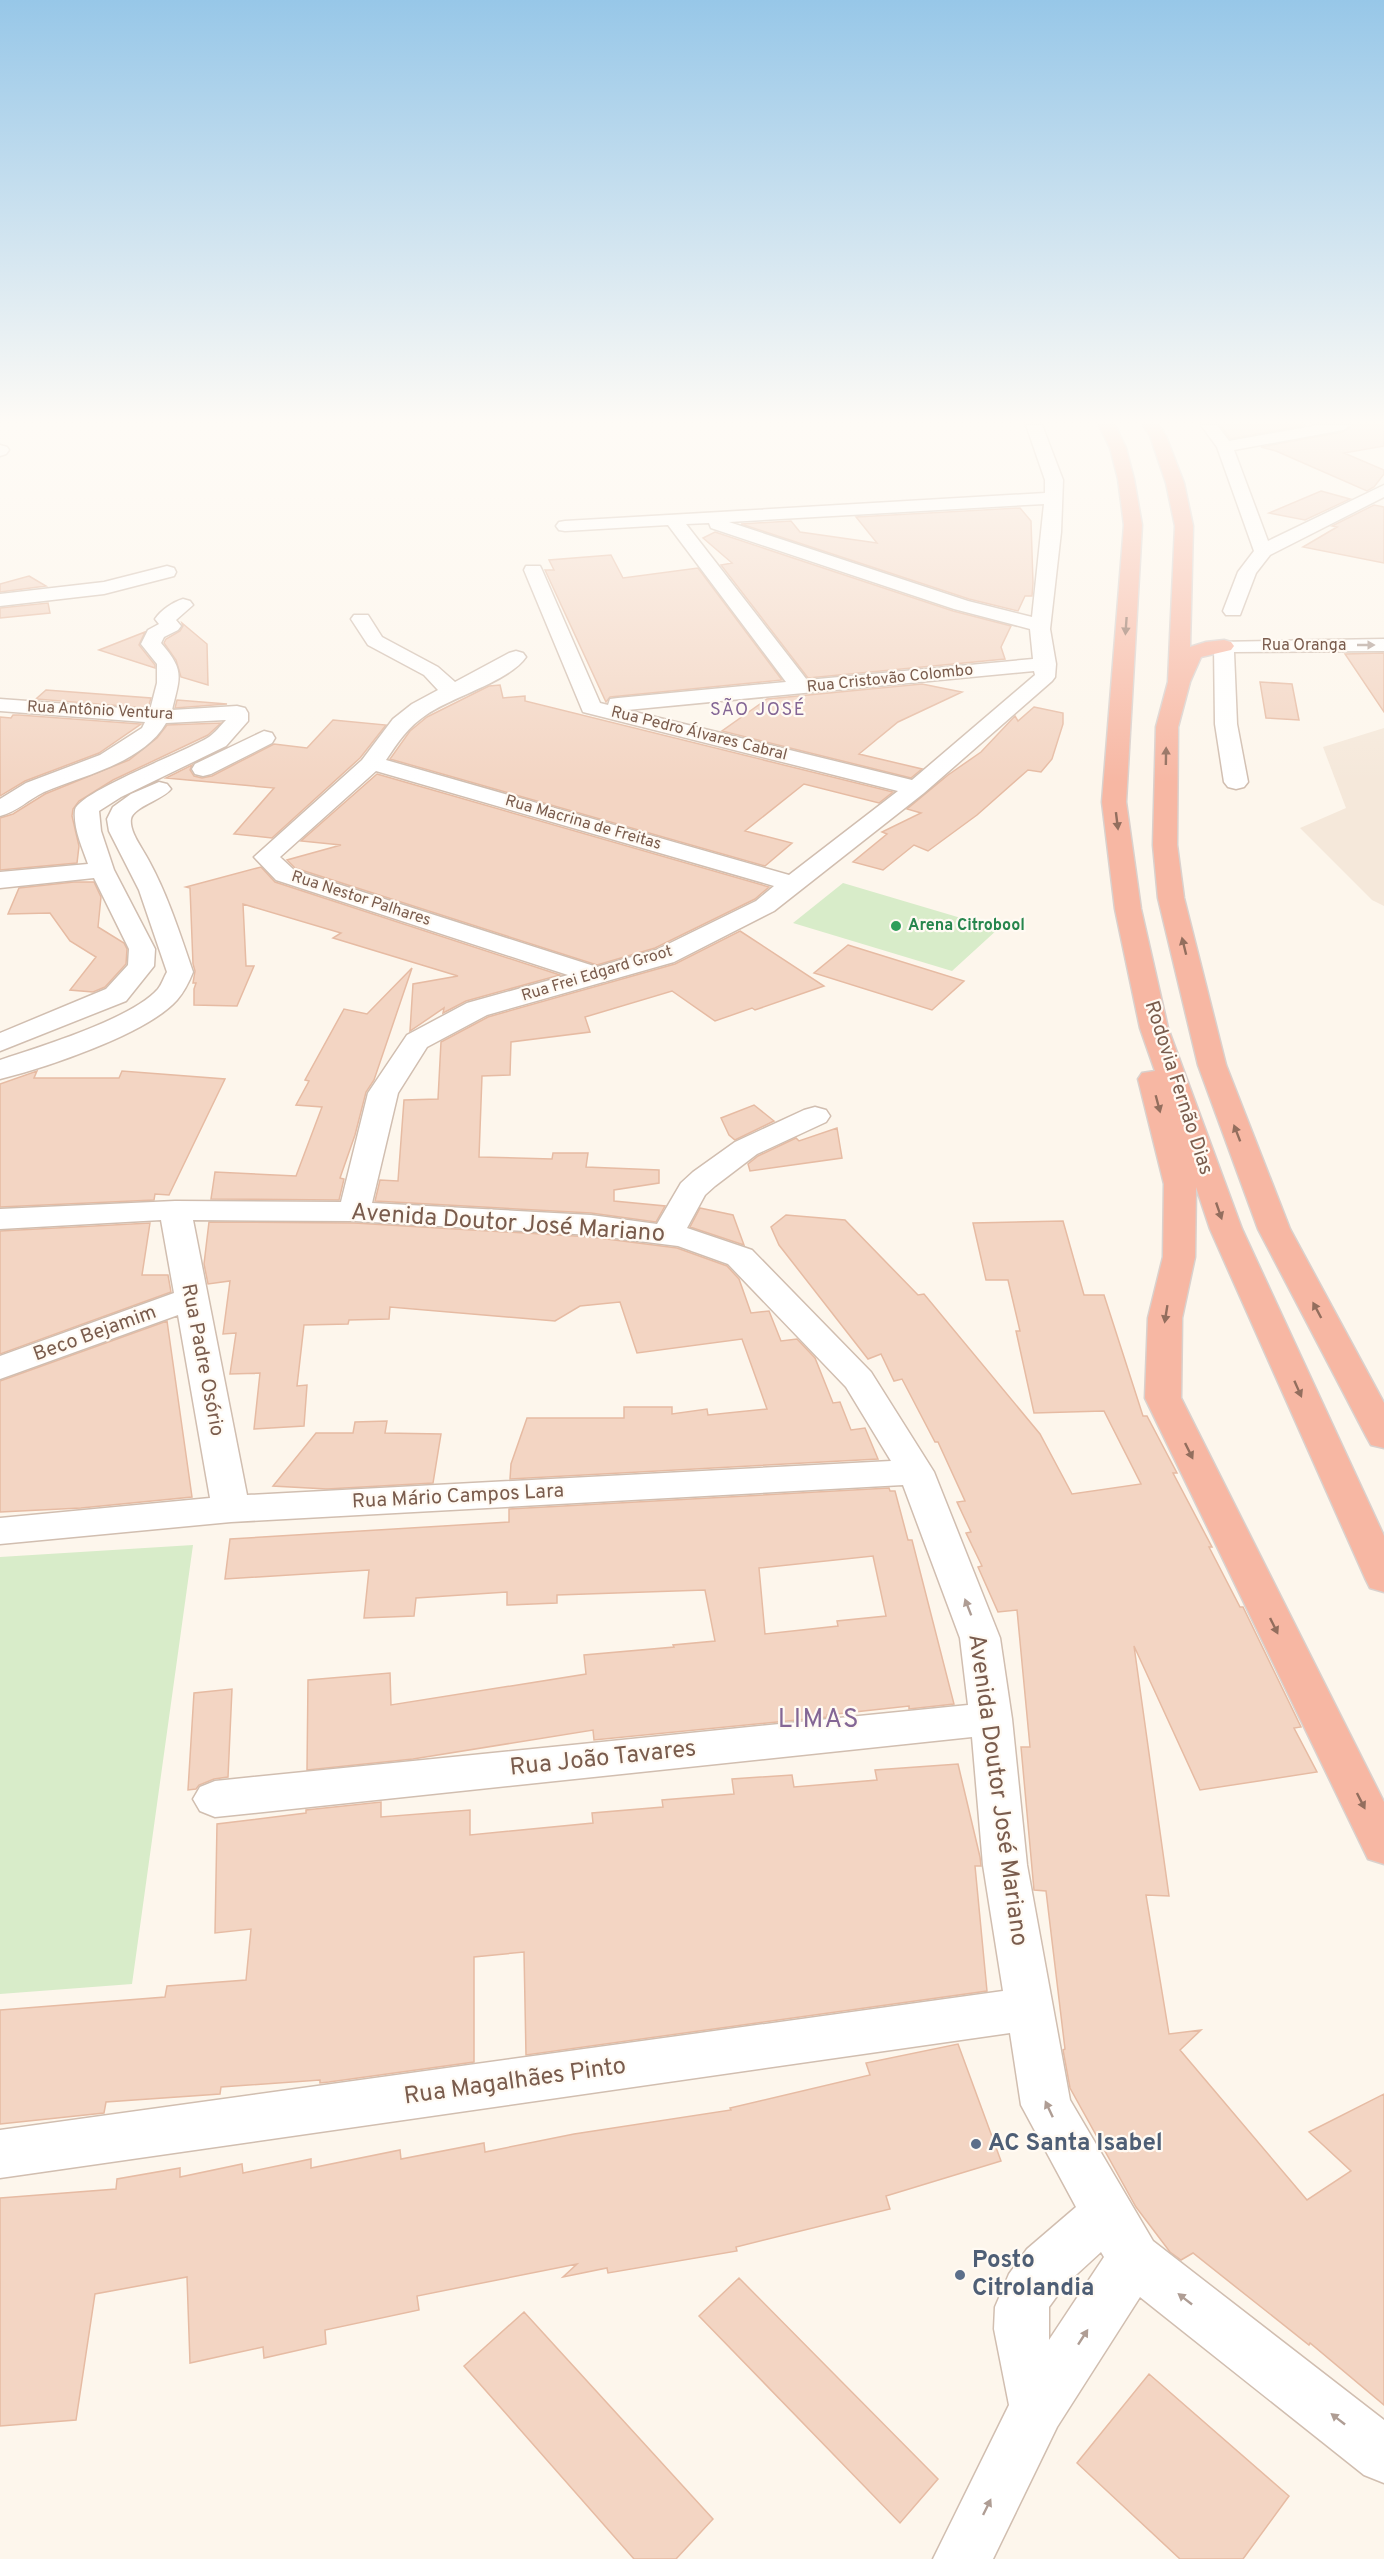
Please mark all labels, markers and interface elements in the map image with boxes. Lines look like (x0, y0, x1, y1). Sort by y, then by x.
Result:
one-way arrow (1121, 617, 1131, 636)
street label: Rua Oranga (1262, 636, 1346, 656)
one-way arrow (1357, 640, 1376, 650)
street label: Rua Cristovão Colombo (806, 660, 974, 698)
street label: Rua Antônio Ventura (26, 697, 174, 725)
district label: SÃO JOSÉ (710, 697, 806, 722)
street label: Rua Pedro Álvares Cabral (609, 700, 790, 766)
one-way arrow (1162, 746, 1171, 765)
street label: Rua Macrina de Freitas (503, 791, 663, 855)
one-way arrow (1112, 811, 1121, 830)
street label: Rua Nestor Palhares (289, 867, 433, 931)
place label: Arena Citrobool (908, 916, 1025, 936)
marker: Arena Citrobool (889, 919, 903, 933)
one-way arrow (1178, 937, 1188, 955)
street label: Rua Frei Edgard Groot (519, 941, 675, 1007)
street label: Rodovia Fernão Dias (1138, 998, 1218, 1178)
one-way arrow (1154, 1095, 1164, 1114)
one-way arrow (1232, 1124, 1242, 1142)
street label: Avenida Doutor José Mariano (350, 1198, 666, 1250)
one-way arrow (1215, 1202, 1225, 1220)
street label: Rua Padre Osório (174, 1281, 230, 1439)
street label: Beco Bejamim (30, 1300, 160, 1368)
one-way arrow (1312, 1302, 1322, 1319)
one-way arrow (1162, 1305, 1171, 1324)
one-way arrow (1294, 1381, 1303, 1398)
one-way arrow (1184, 1442, 1193, 1459)
street label: Rua Mário Campos Lara (351, 1478, 565, 1516)
one-way arrow (962, 1598, 972, 1616)
one-way arrow (1270, 1618, 1279, 1635)
street label: Avenida Doutor José Mariano (960, 1632, 1034, 1948)
district label: LIMAS (778, 1704, 860, 1737)
street label: Rua João Tavares (508, 1734, 698, 1784)
one-way arrow (1357, 1792, 1366, 1809)
street label: Rua Magalhães Pinto (402, 2052, 628, 2112)
one-way arrow (1044, 2100, 1054, 2118)
place label: AC Santa Isabel (988, 2129, 1163, 2159)
marker: AC Santa Isabel (969, 2137, 983, 2151)
place label: Posto Citrolandia (972, 2246, 1094, 2304)
marker: Posto Citrolandia (953, 2268, 967, 2282)
one-way arrow (1177, 2293, 1192, 2305)
one-way arrow (1077, 2329, 1088, 2345)
one-way arrow (1330, 2413, 1346, 2426)
one-way arrow (983, 2498, 992, 2515)

